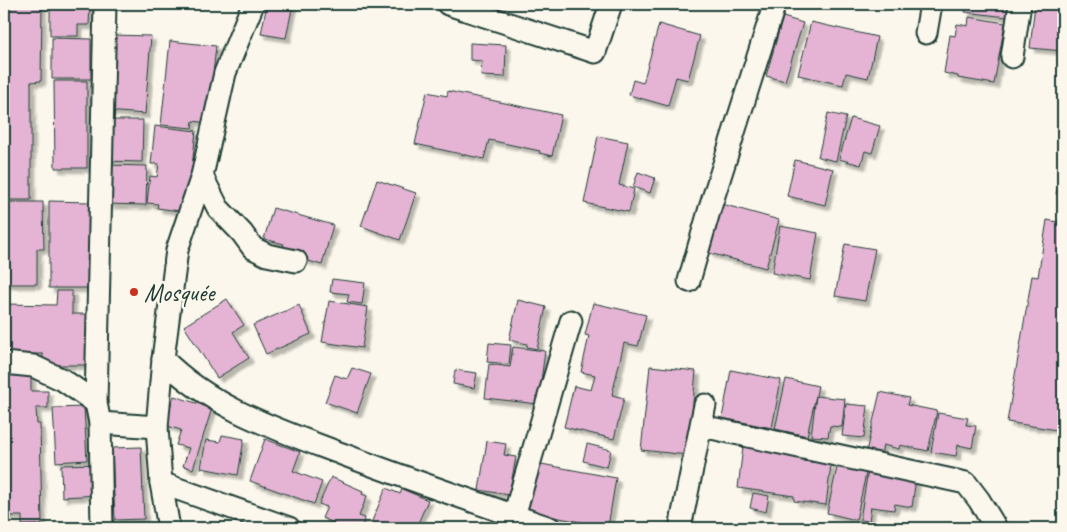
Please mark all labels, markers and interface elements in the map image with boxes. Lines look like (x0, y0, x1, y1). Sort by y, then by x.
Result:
place label: Mosquée (144, 277, 216, 309)
marker: Mosquée (128, 286, 140, 298)

